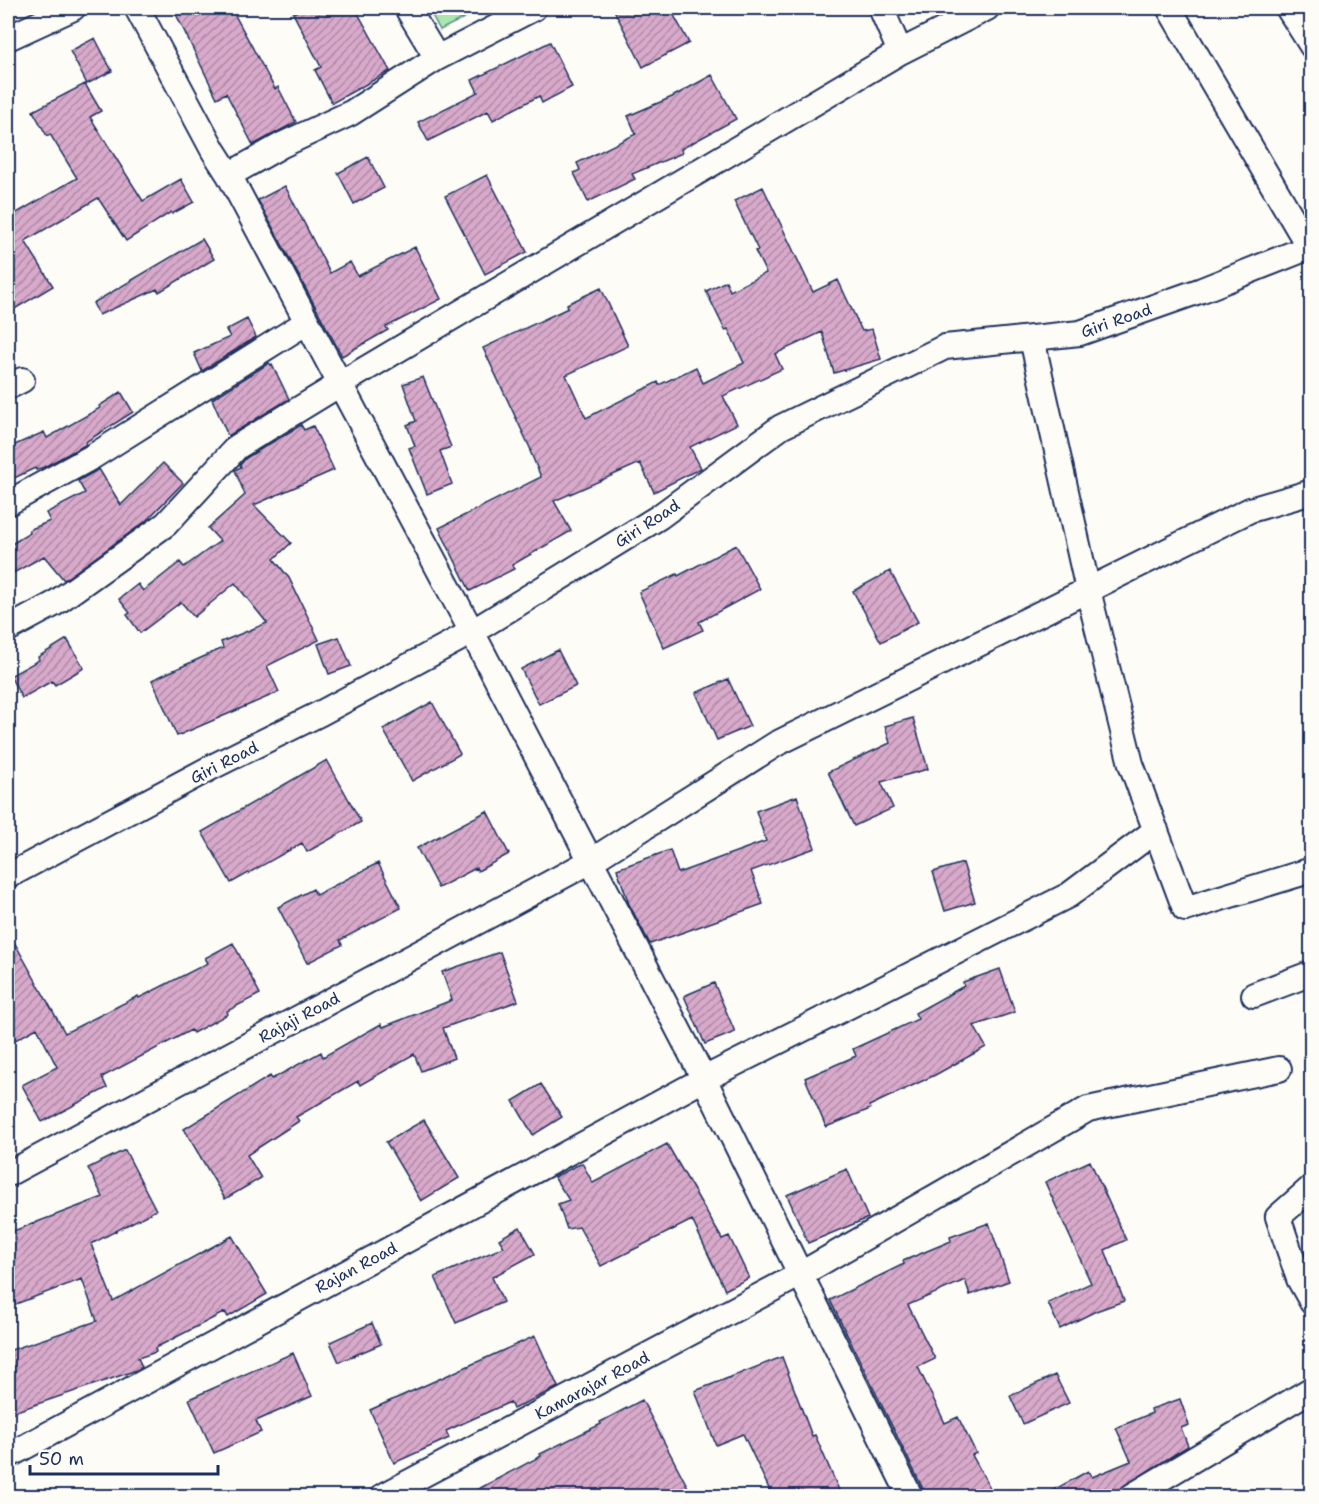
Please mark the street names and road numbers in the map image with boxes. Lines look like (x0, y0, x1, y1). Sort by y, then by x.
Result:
street label: Giri Road (1078, 299, 1154, 342)
street label: Giri Road (611, 495, 684, 552)
street label: Giri Road (187, 736, 262, 788)
street label: Rajaji Road (255, 987, 343, 1048)
street label: Rajan Road (312, 1237, 401, 1298)
street label: Kamarajar Road (531, 1346, 653, 1424)

